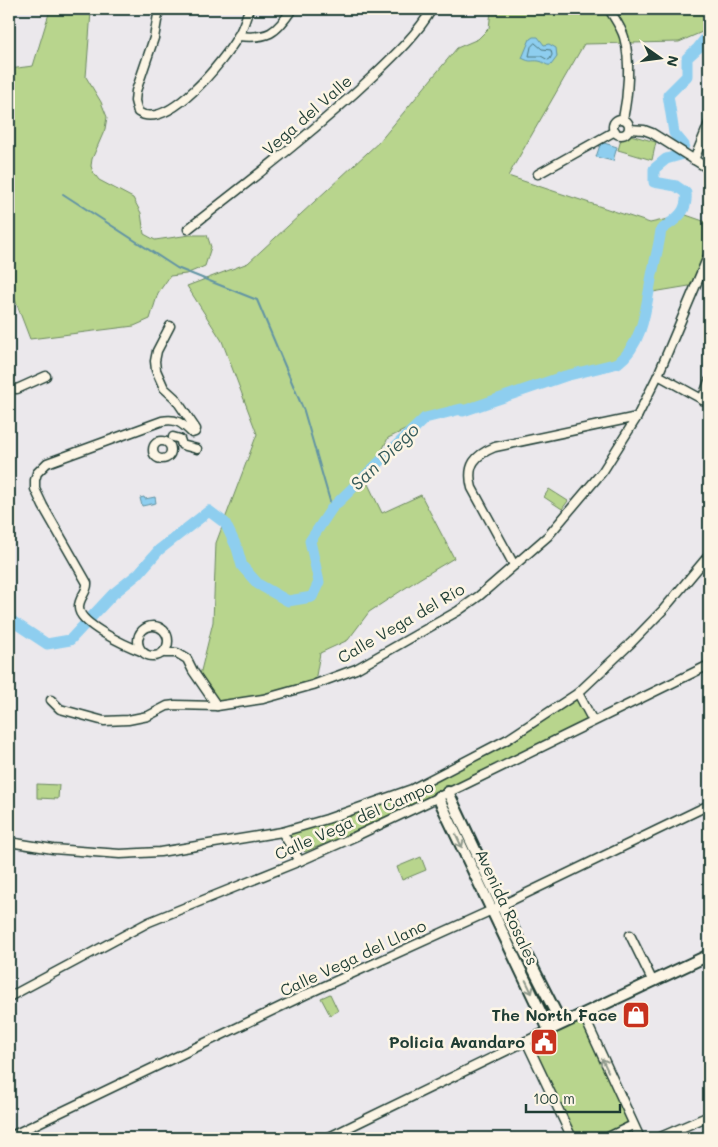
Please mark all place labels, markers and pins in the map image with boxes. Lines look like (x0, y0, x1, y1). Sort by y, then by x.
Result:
shop icon: The North Face (621, 1000, 651, 1030)
place label: The North Face (491, 1004, 617, 1025)
public building icon: Policia Avandaro (529, 1027, 559, 1057)
place label: Policia Avandaro (389, 1031, 525, 1052)

